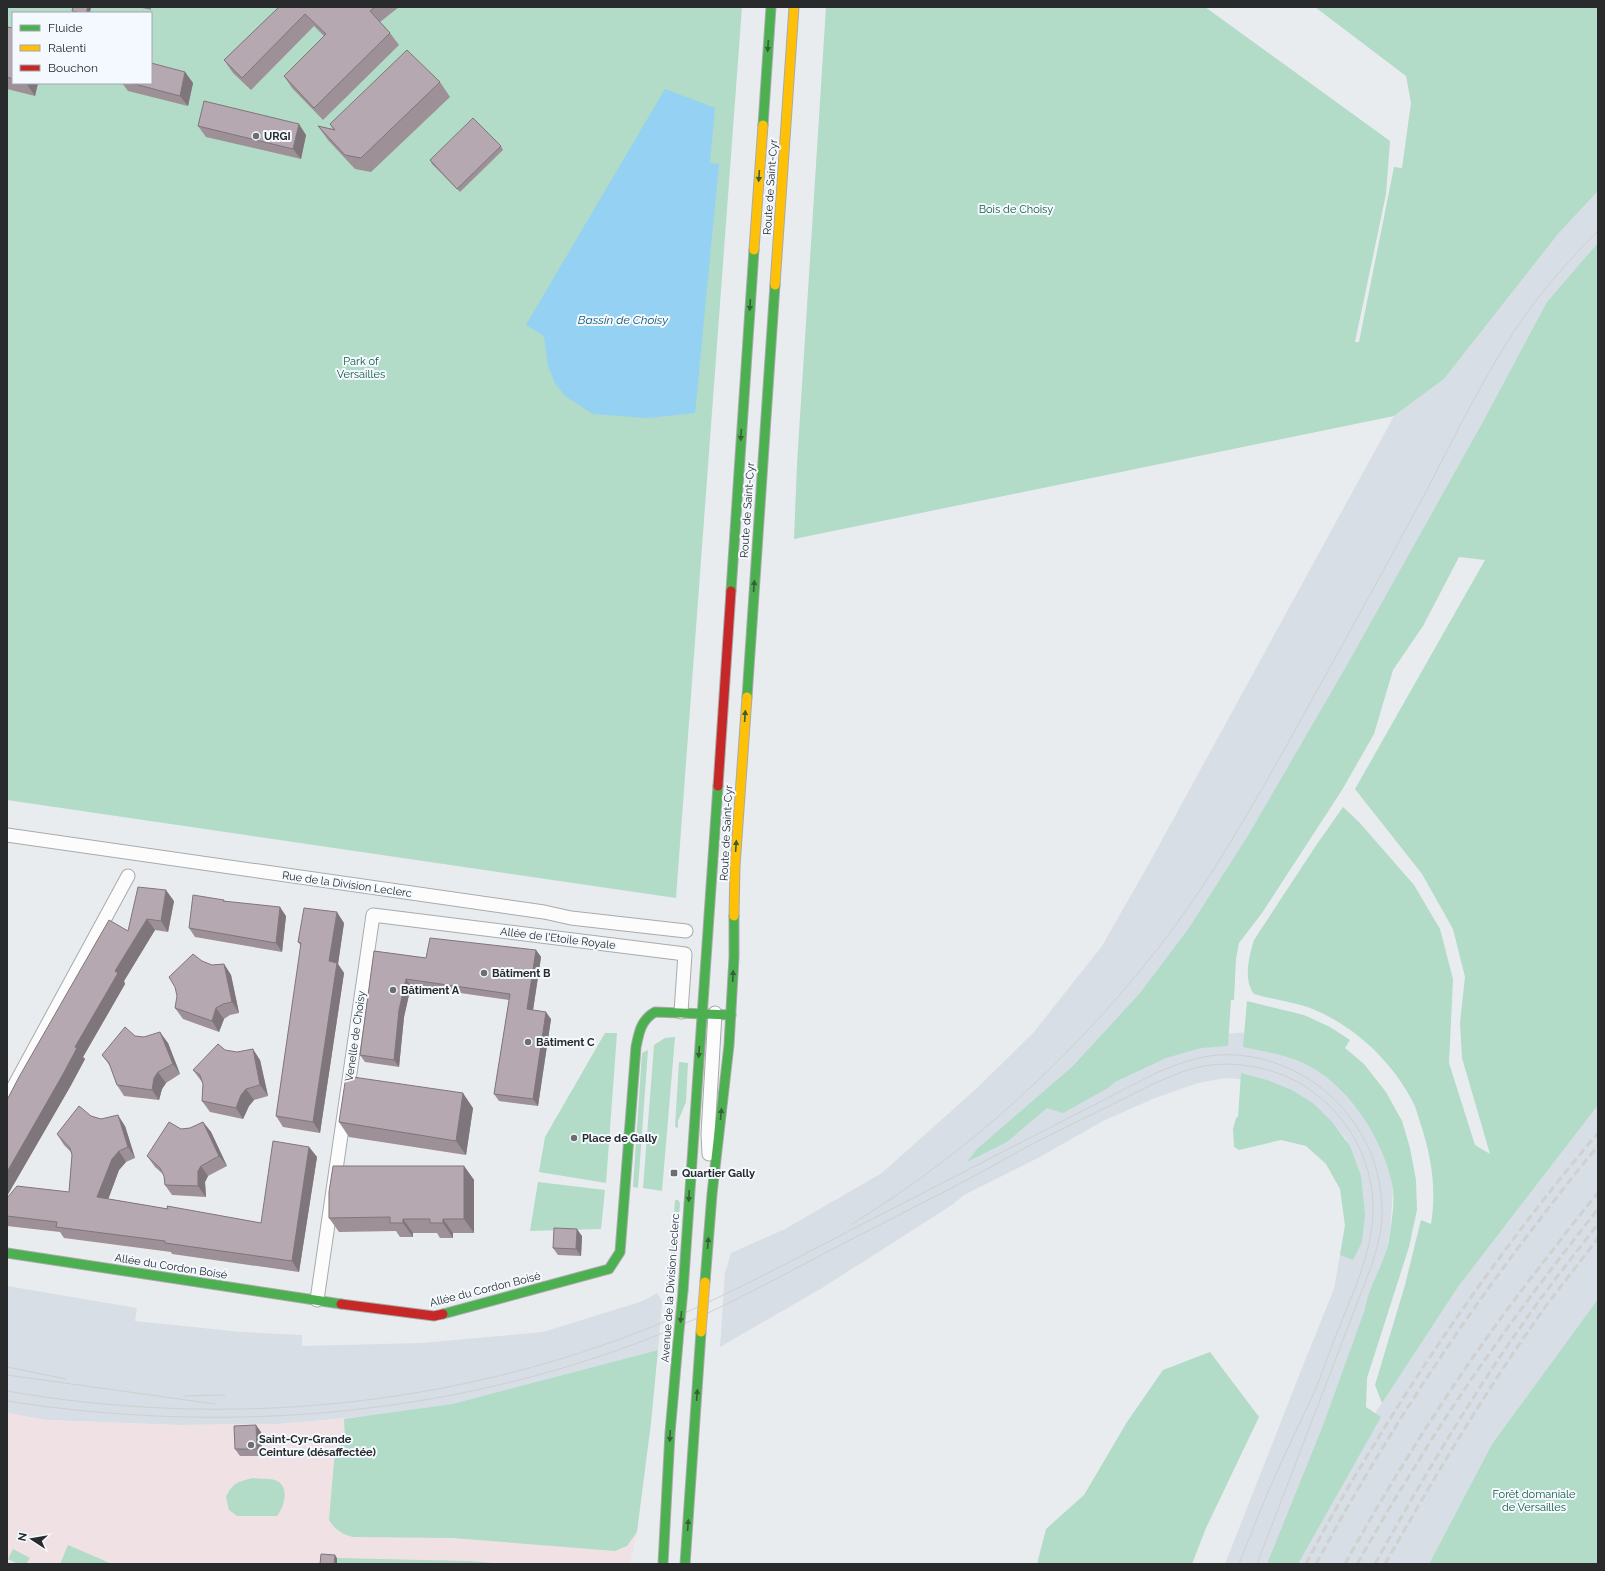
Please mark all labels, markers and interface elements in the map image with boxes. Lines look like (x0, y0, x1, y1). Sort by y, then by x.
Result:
legend (12, 12, 152, 84)
text: Fluide (48, 21, 83, 35)
one-way arrow (765, 40, 772, 52)
text: Ralenti (48, 41, 86, 55)
text: Bouchon (48, 61, 98, 75)
place label: URGI (264, 130, 291, 143)
marker: URGI (251, 131, 261, 141)
street label: Route de Saint-Cyr (761, 138, 780, 235)
one-way arrow (756, 170, 763, 182)
park label: Bois de Choisy (979, 203, 1053, 216)
one-way arrow (747, 299, 754, 311)
water label: Bassin de Choisy (578, 313, 669, 327)
park label: Park of Versailles (337, 355, 385, 381)
one-way arrow (738, 429, 745, 441)
street label: Route de Saint-Cyr (738, 461, 757, 558)
one-way arrow (751, 580, 758, 593)
one-way arrow (742, 710, 749, 722)
street label: Route de Saint-Cyr (717, 785, 736, 881)
one-way arrow (733, 840, 740, 852)
street label: Rue de la Division Leclerc (281, 869, 413, 900)
street label: Allée de l'Etoile Royale (499, 925, 617, 952)
place label: Bâtiment B (492, 967, 551, 980)
marker: Bâtiment B (479, 968, 489, 978)
one-way arrow (729, 970, 736, 982)
place label: Bâtiment A (401, 984, 460, 997)
marker: Bâtiment A (388, 985, 398, 995)
street label: Venelle de Choisy (343, 990, 368, 1082)
place label: Bâtiment C (536, 1036, 595, 1049)
marker: Bâtiment C (523, 1037, 533, 1047)
one-way arrow (695, 1046, 702, 1058)
one-way arrow (718, 1108, 724, 1120)
place label: Place de Gally (582, 1132, 657, 1145)
marker: Place de Gally (569, 1133, 579, 1143)
place label: Quartier Gally (682, 1167, 755, 1180)
marker: Quartier Gally (669, 1168, 679, 1178)
one-way arrow (685, 1190, 692, 1202)
street label: Avenue de la Division Leclerc (659, 1213, 682, 1363)
one-way arrow (705, 1237, 711, 1249)
street label: Allée du Cordon Boisé (114, 1251, 229, 1282)
street label: Allée du Cordon Boisé (428, 1269, 542, 1310)
one-way arrow (677, 1311, 684, 1323)
one-way arrow (694, 1389, 701, 1401)
one-way arrow (666, 1430, 673, 1442)
place label: Saint-Cyr-Grande Ceinture (désaffectée) (259, 1433, 376, 1459)
marker: Saint-Cyr-Grande Ceinture (désaffectée) (246, 1440, 256, 1450)
park label: Forêt domaniale de Versailles (1493, 1488, 1576, 1514)
north arrow (12, 1519, 52, 1559)
one-way arrow (685, 1519, 692, 1531)
text: N (15, 1532, 30, 1542)

